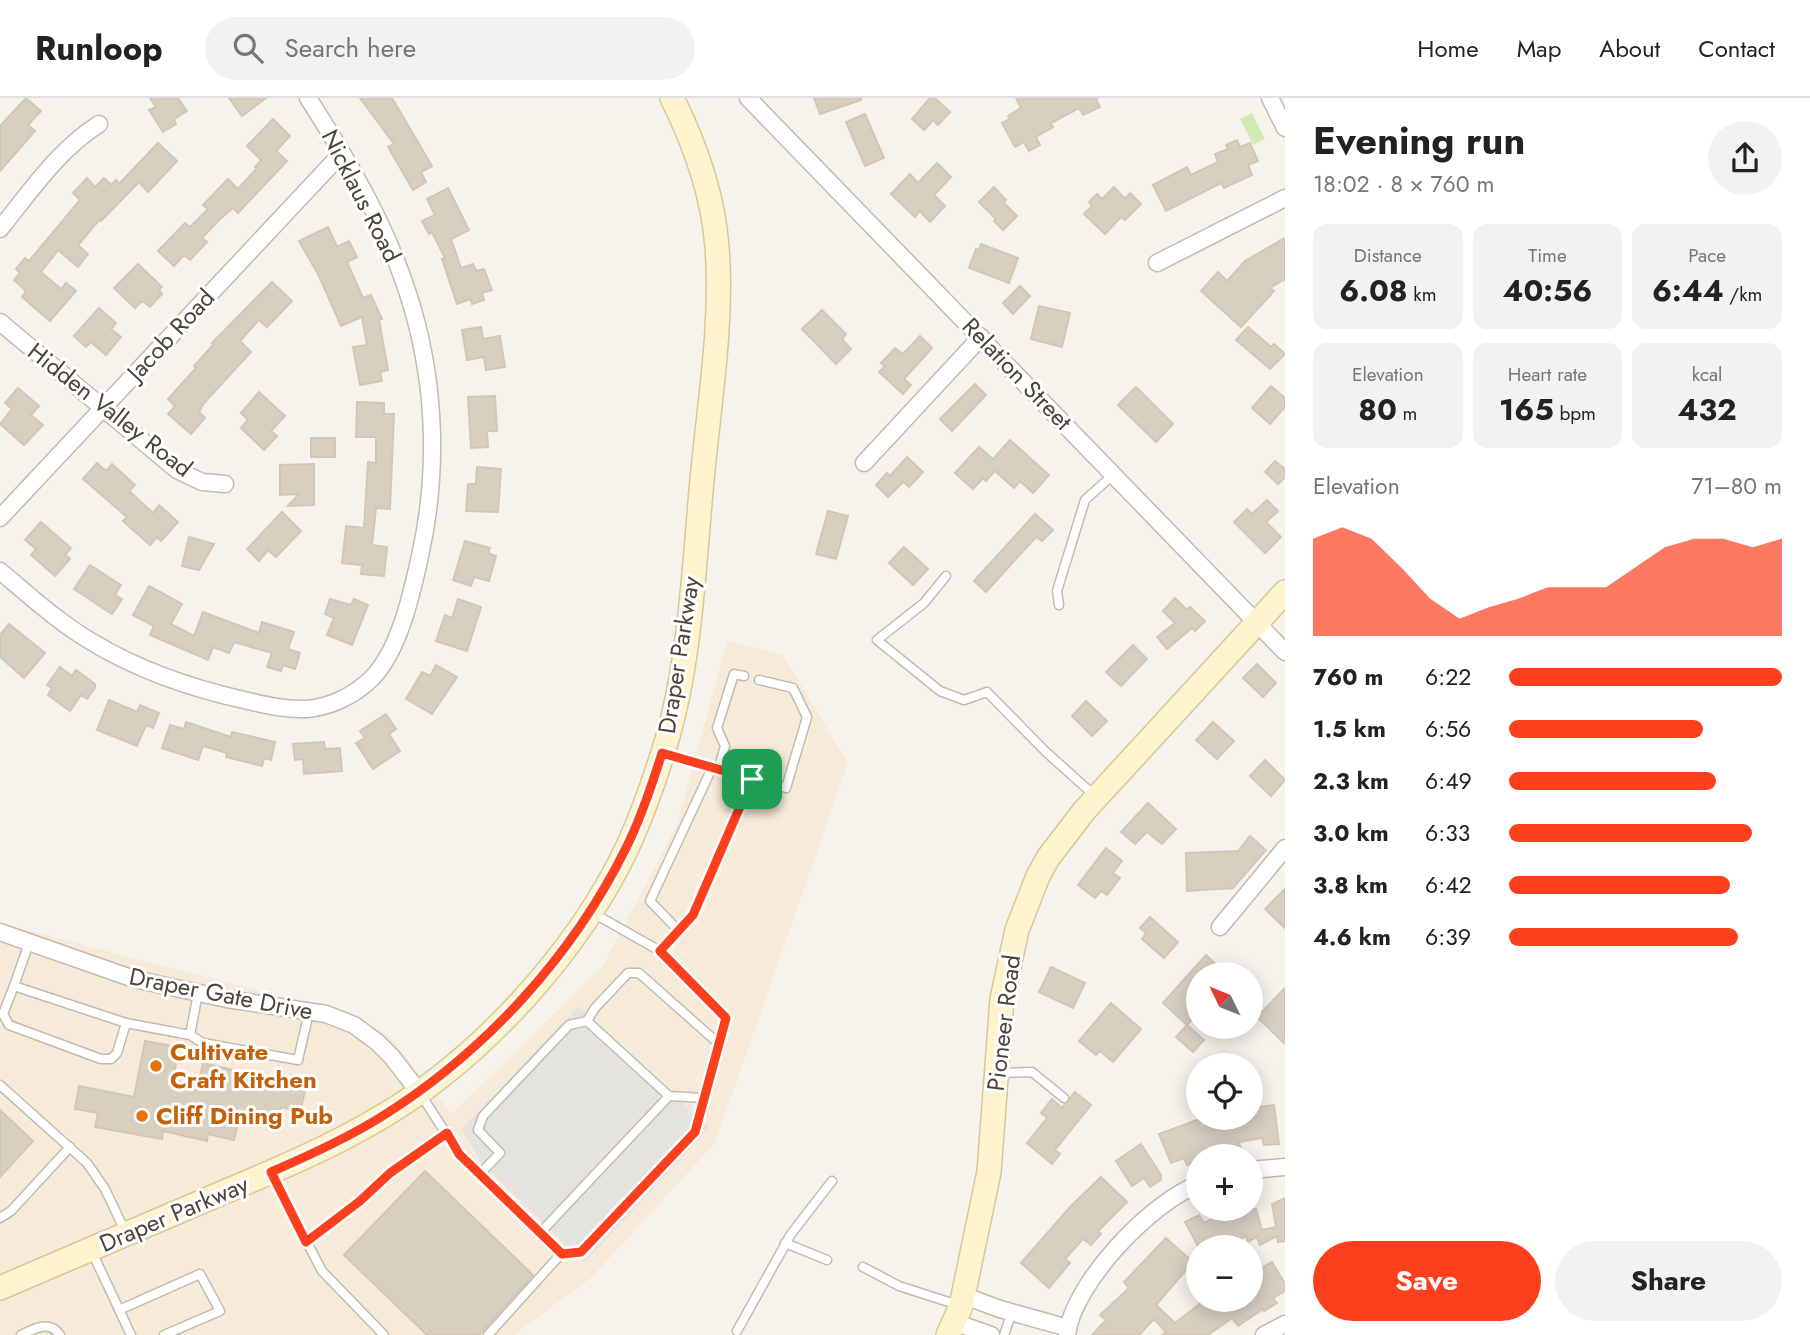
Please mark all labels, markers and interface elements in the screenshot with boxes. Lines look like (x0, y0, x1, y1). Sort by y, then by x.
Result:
search box (205, 17, 695, 80)
text: Runloop (35, 25, 163, 72)
icon: search (229, 29, 267, 67)
text: Search here (285, 29, 416, 67)
text: Home (1417, 31, 1479, 66)
text: Map (1517, 31, 1561, 66)
text: About (1599, 31, 1660, 66)
text: Contact (1698, 31, 1775, 66)
text: Evening run (1313, 113, 1525, 168)
button: share (1708, 121, 1782, 195)
street label: Nicklaus Road (313, 123, 410, 268)
text: 18:02 · 8 × 760 m (1313, 167, 1494, 201)
text: Distance (1354, 242, 1422, 269)
text: Time (1528, 242, 1567, 269)
text: Pace (1688, 242, 1726, 269)
text: 6.08 (1339, 269, 1408, 312)
text: 40:56 (1503, 269, 1592, 312)
text: 6:44 (1652, 269, 1724, 312)
street label: Jacob Road (117, 281, 222, 391)
text: km (1408, 281, 1436, 308)
text: /km (1724, 281, 1762, 308)
street label: Relation Street (954, 309, 1080, 438)
street label: Hidden Valley Road (21, 334, 200, 485)
text: Elevation (1352, 361, 1424, 388)
text: Heart rate (1508, 361, 1587, 388)
text: kcal (1692, 361, 1723, 388)
text: 80 (1358, 388, 1397, 431)
text: 165 (1499, 388, 1554, 431)
text: 432 (1678, 388, 1737, 431)
text: m (1397, 400, 1417, 427)
text: bpm (1554, 400, 1596, 427)
text: Elevation (1313, 469, 1400, 503)
text: 71–80 m (1691, 469, 1782, 503)
street label: Draper Parkway (649, 573, 708, 736)
text: 760 m (1313, 660, 1383, 694)
text: 6:22 (1425, 660, 1471, 694)
text: 1.5 km (1313, 712, 1386, 746)
text: 6:56 (1425, 712, 1471, 746)
pin (722, 749, 782, 809)
icon: arrive (733, 760, 771, 798)
text: 2.3 km (1313, 764, 1389, 798)
text: 6:49 (1425, 764, 1472, 798)
text: 3.0 km (1313, 816, 1389, 850)
text: 6:33 (1425, 816, 1470, 850)
text: 3.8 km (1313, 868, 1388, 902)
text: 6:42 (1425, 868, 1472, 902)
text: 4.6 km (1313, 920, 1391, 954)
text: 6:39 (1425, 920, 1471, 954)
street label: Pioneer Road (978, 953, 1029, 1093)
street label: Draper Gate Drive (126, 959, 316, 1028)
north arrow (1186, 962, 1264, 1040)
map controls (1186, 962, 1263, 1312)
place label: Cultivate Craft Kitchen (170, 1034, 317, 1097)
button: locate (1186, 1053, 1263, 1130)
marker: Cultivate Craft Kitchen (148, 1058, 164, 1074)
place label: Cliff Dining Pub (156, 1098, 333, 1133)
marker: Cliff Dining Pub (134, 1108, 150, 1124)
button: + (1186, 1144, 1263, 1221)
street label: Draper Parkway (94, 1166, 254, 1261)
button: − (1186, 1235, 1263, 1312)
button: Save (1313, 1241, 1541, 1321)
button: Share (1555, 1241, 1782, 1321)

